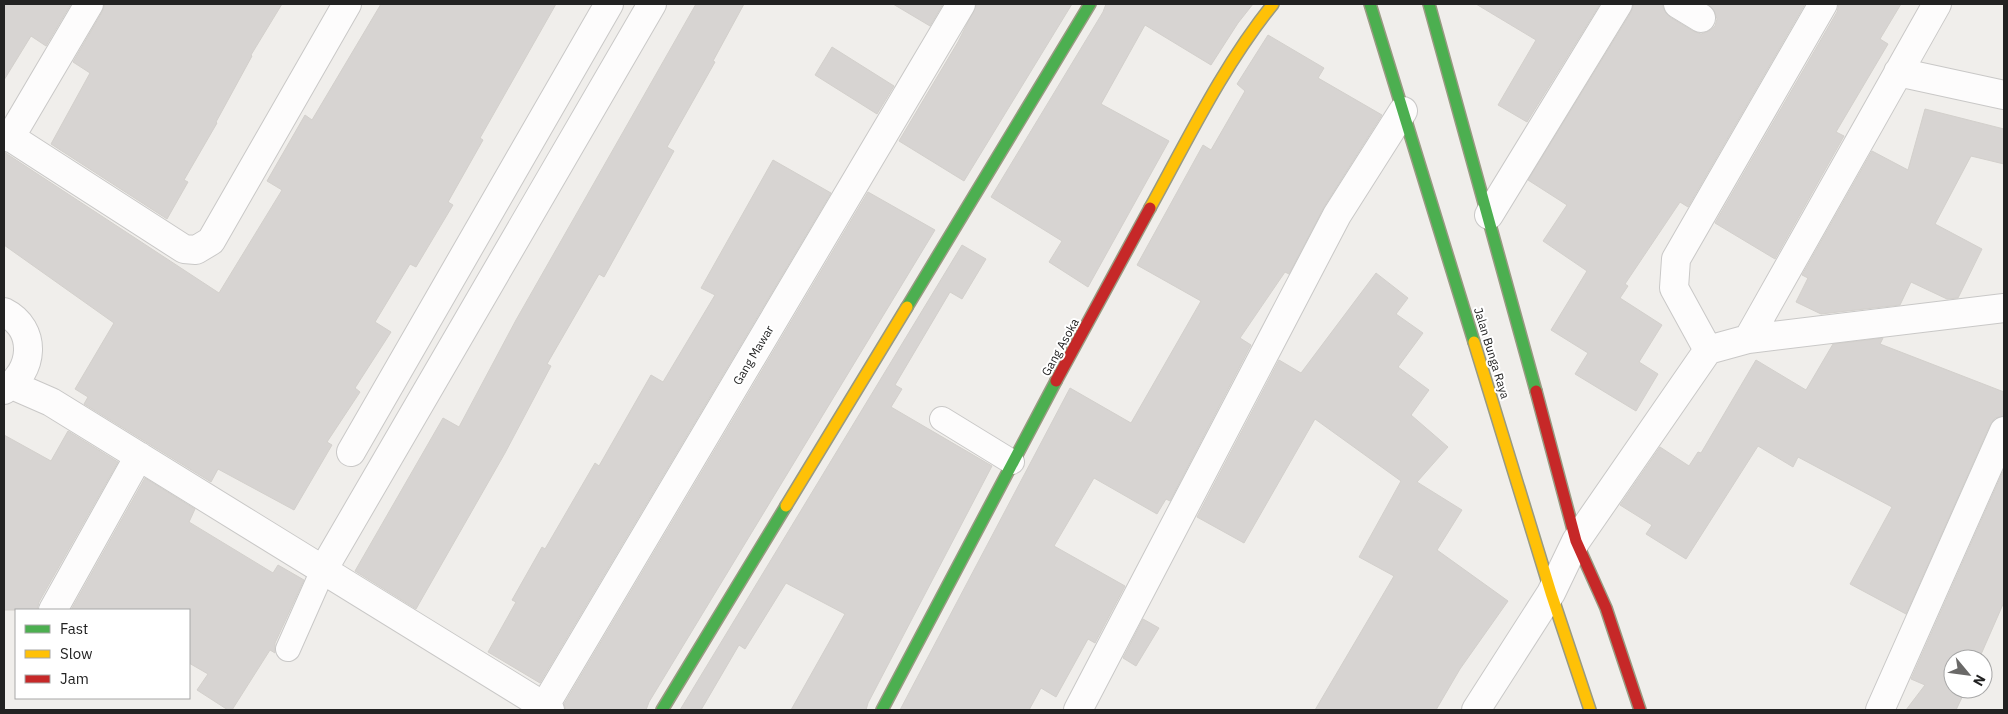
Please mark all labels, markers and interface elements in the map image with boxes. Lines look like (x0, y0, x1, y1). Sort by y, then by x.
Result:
street label: Jalan Bunga Raya (1471, 305, 1513, 401)
street label: Gang Asoka (1038, 315, 1082, 378)
street label: Gang Mawar (729, 322, 777, 387)
legend (15, 609, 190, 699)
text: Fast (60, 619, 88, 638)
text: Slow (60, 644, 93, 663)
north arrow (1943, 649, 1993, 699)
text: Jam (60, 669, 89, 688)
text: N (1969, 672, 1990, 689)

